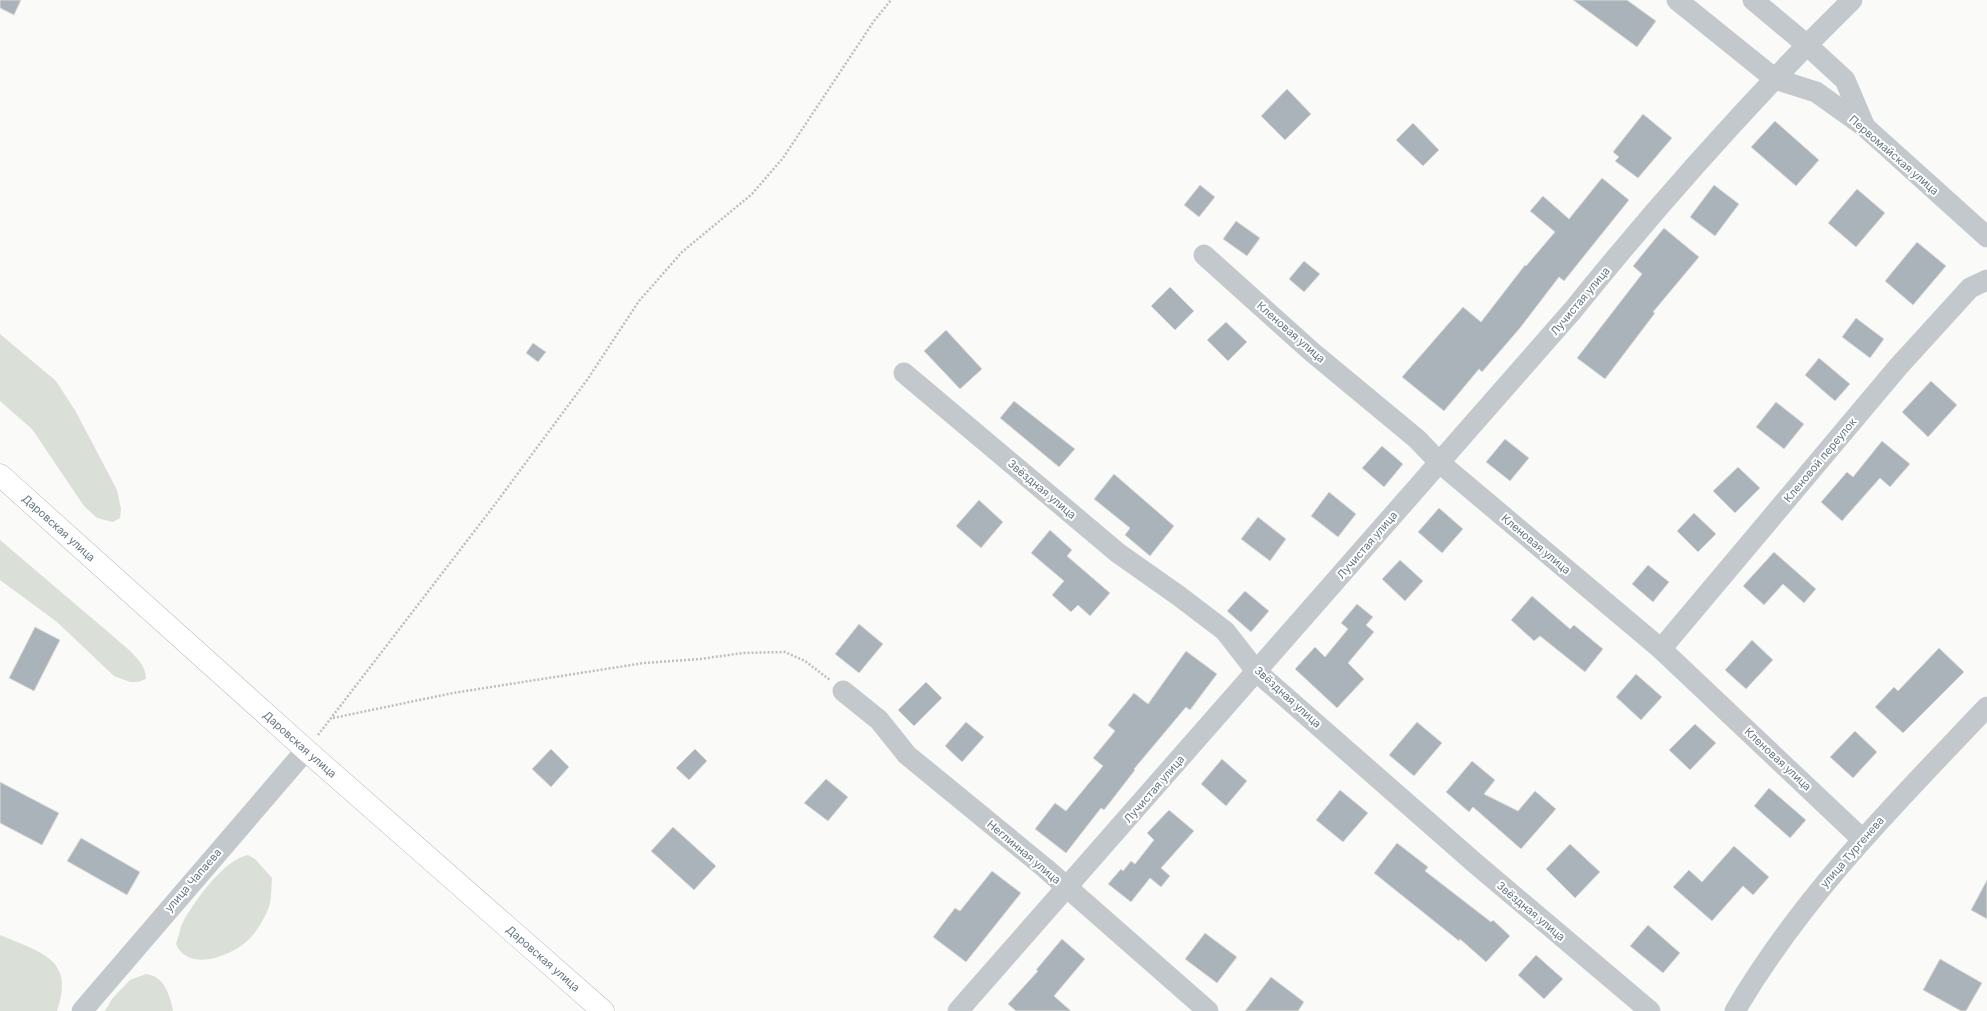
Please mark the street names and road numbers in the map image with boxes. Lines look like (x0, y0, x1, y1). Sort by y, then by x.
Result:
street label: Первомайская улица (1846, 112, 1942, 198)
street label: Лучистая улица (1547, 264, 1613, 338)
street label: Кленовая улица (1254, 298, 1328, 366)
street label: Кленовой переулок (1781, 415, 1859, 505)
street label: Звёздная улица (1005, 456, 1079, 522)
street label: Даровская улица (19, 491, 98, 564)
street label: Лучистая улица (1334, 508, 1400, 582)
street label: Кленовая улица (1499, 511, 1573, 577)
street label: Звёздная улица (1252, 663, 1324, 731)
street label: Даровская улица (260, 708, 340, 781)
street label: Кленовая улица (1742, 725, 1814, 793)
street label: Лучистая улица (1121, 752, 1187, 826)
street label: улица Тургенева (1817, 813, 1887, 891)
street label: Неглинная улица (984, 817, 1064, 887)
street label: улица Чапаева (162, 845, 224, 915)
street label: Звёздная улица (1494, 878, 1568, 944)
street label: Даровская улица (503, 922, 583, 995)

